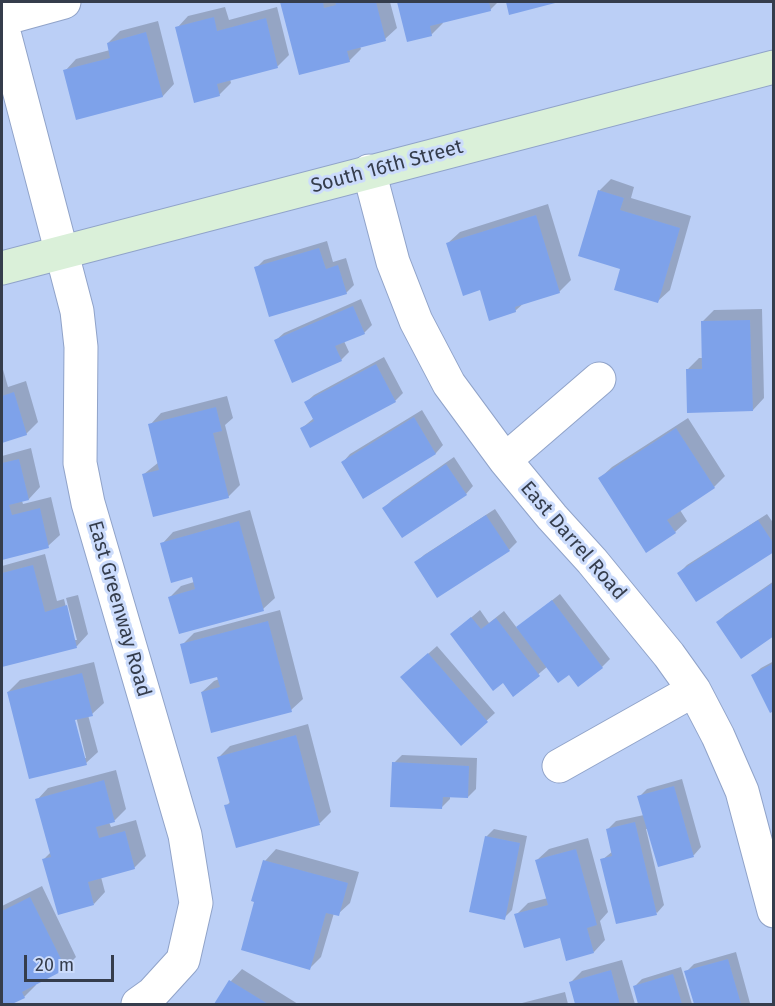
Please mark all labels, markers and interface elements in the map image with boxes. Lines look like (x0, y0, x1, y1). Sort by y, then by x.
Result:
street label: South 16th Street (308, 135, 466, 199)
street label: East Darrel Road (515, 477, 631, 605)
street label: East Greenway Road (82, 518, 156, 700)
scale bar (27, 943, 117, 981)
text: 20 m (35, 954, 74, 976)

